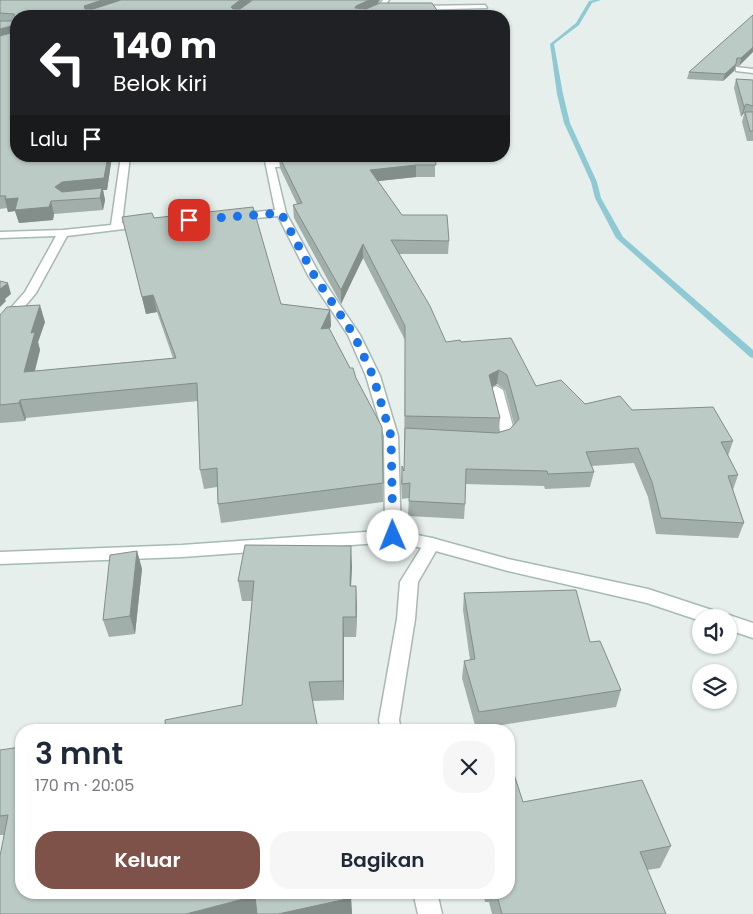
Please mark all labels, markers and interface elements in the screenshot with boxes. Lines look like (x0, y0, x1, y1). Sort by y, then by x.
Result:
text: 140 m (113, 21, 217, 70)
icon: left (30, 30, 95, 95)
text: Belok kiri (113, 68, 207, 99)
icon: arrive (78, 125, 106, 153)
text: Lalu (30, 126, 68, 153)
pin (168, 199, 210, 241)
icon: arrive (175, 206, 203, 234)
position arrow (366, 509, 418, 561)
map controls (692, 609, 737, 709)
button: sound (692, 609, 737, 654)
button: layers (692, 664, 737, 709)
text: 3 mnt (35, 732, 123, 775)
button: close (443, 741, 495, 793)
text: 170 m · 20:05 (35, 774, 134, 797)
button: Keluar (35, 831, 260, 889)
button: Bagikan (270, 831, 495, 889)

